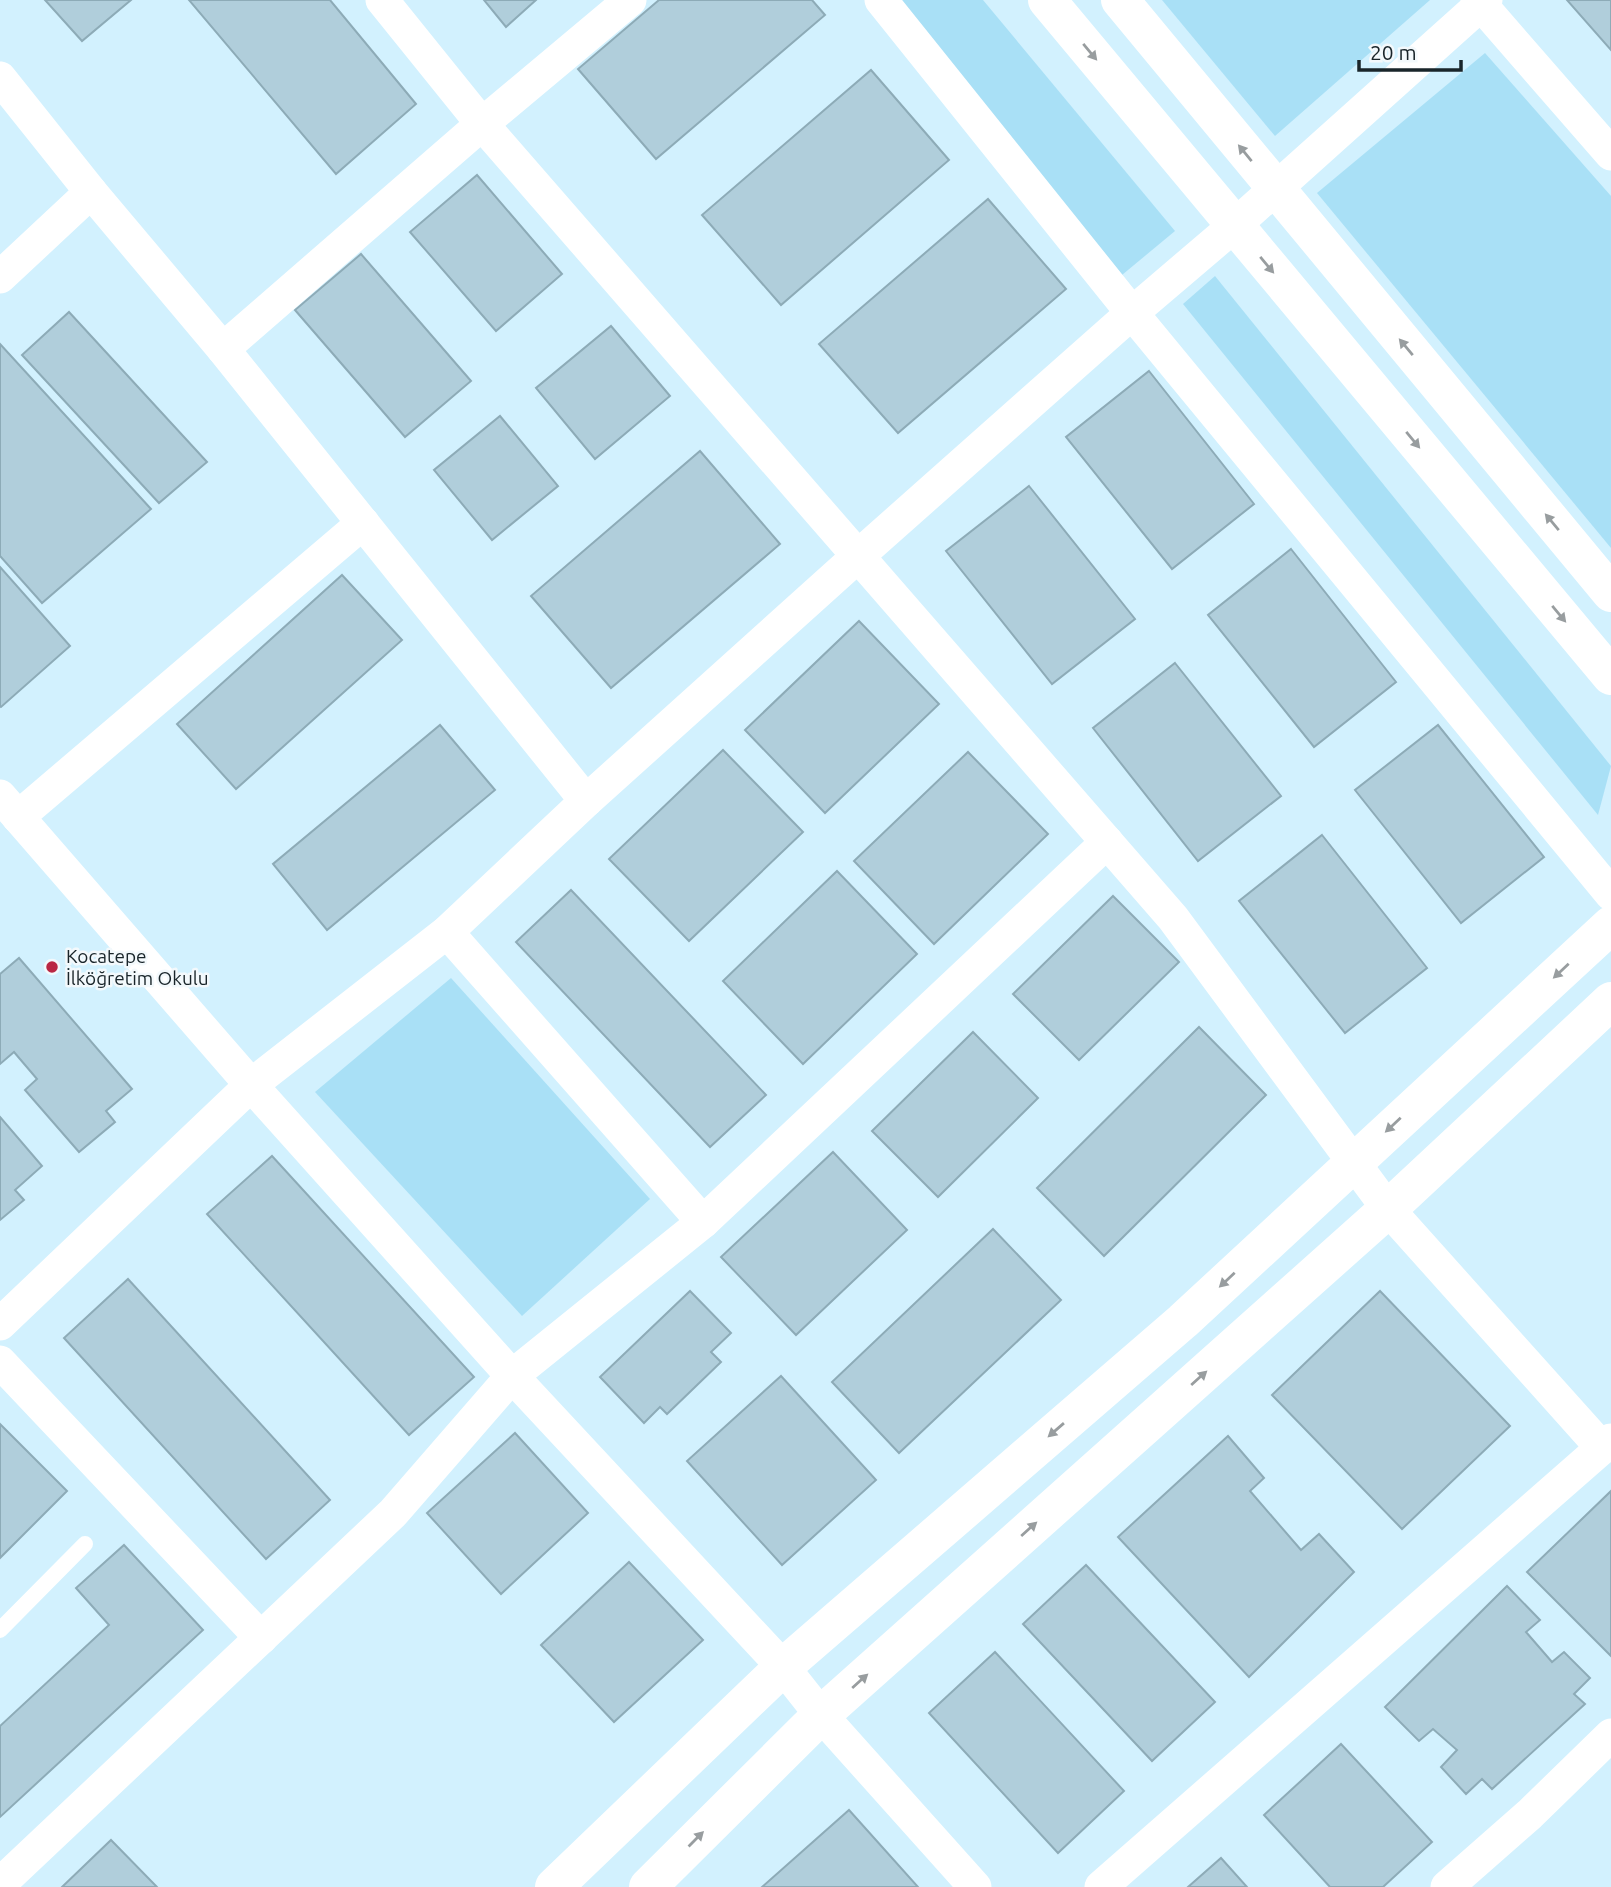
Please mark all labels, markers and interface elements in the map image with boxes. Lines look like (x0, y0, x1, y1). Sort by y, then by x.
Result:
scale bar (1359, 28, 1460, 72)
text: 20 m (1370, 40, 1417, 64)
one-way arrow (1083, 43, 1098, 61)
one-way arrow (1238, 145, 1253, 162)
one-way arrow (1259, 257, 1274, 274)
one-way arrow (1399, 339, 1414, 356)
one-way arrow (1405, 431, 1421, 449)
one-way arrow (1544, 513, 1559, 531)
one-way arrow (1551, 606, 1566, 623)
place label: Kocatepe İlköğretim Okulu (66, 945, 209, 989)
marker: Kocatepe İlköğretim Okulu (44, 959, 60, 975)
one-way arrow (1553, 962, 1570, 978)
one-way arrow (1385, 1116, 1402, 1132)
one-way arrow (1219, 1271, 1236, 1287)
one-way arrow (1190, 1370, 1208, 1386)
one-way arrow (1048, 1422, 1065, 1437)
one-way arrow (1020, 1521, 1038, 1537)
one-way arrow (851, 1673, 869, 1689)
one-way arrow (688, 1831, 704, 1847)

